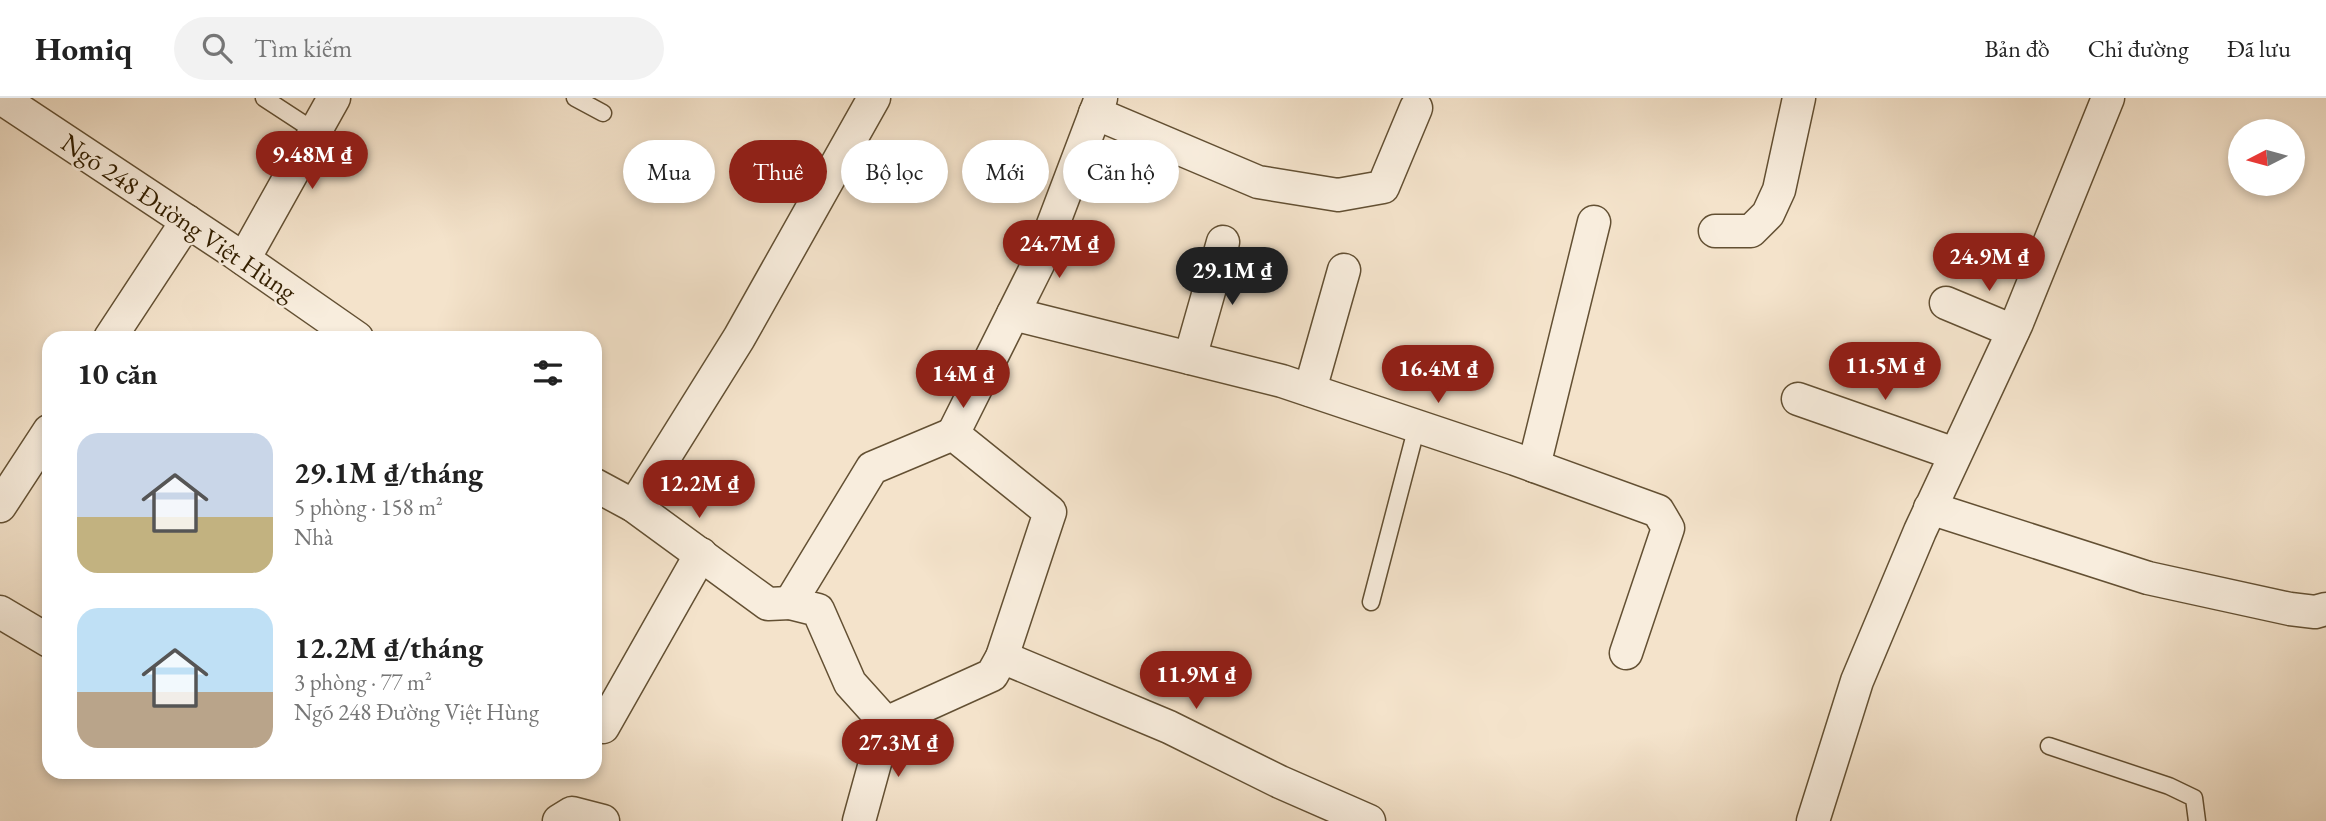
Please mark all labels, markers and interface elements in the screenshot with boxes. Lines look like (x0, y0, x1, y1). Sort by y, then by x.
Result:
search box (174, 17, 664, 80)
text: Homiq (35, 27, 132, 70)
icon: search (198, 29, 236, 67)
text: Tìm kiếm (254, 31, 352, 65)
text: Bản đồ (1985, 33, 2050, 64)
text: Chỉ đường (2088, 33, 2189, 64)
text: Đã lưu (2227, 33, 2291, 64)
north arrow (2228, 119, 2305, 196)
map controls (2228, 119, 2305, 196)
street label: Ngõ 248 Đường Việt Hùng (55, 126, 304, 309)
pin: 9.48M ₫ (247, 132, 377, 191)
text: 9.48M ₫ (272, 139, 352, 169)
chip: Mua (623, 140, 715, 203)
chip: Thuê (729, 140, 827, 203)
chip: Bộ lọc (841, 140, 948, 203)
chip: Mới (962, 140, 1049, 203)
chip: Căn hộ (1063, 140, 1179, 203)
pin: 24.7M ₫ (994, 220, 1124, 280)
text: 24.7M ₫ (1019, 228, 1099, 258)
pin: 24.9M ₫ (1924, 234, 2054, 293)
text: 24.9M ₫ (1949, 241, 2029, 271)
pin: 29.1M ₫ (1167, 248, 1297, 307)
text: 29.1M ₫ (1192, 255, 1272, 285)
pin: 11.5M ₫ (1820, 342, 1950, 402)
pin: 16.4M ₫ (1373, 345, 1503, 405)
pin: 14M ₫ (914, 350, 1012, 410)
text: 11.5M ₫ (1845, 350, 1925, 380)
text: 16.4M ₫ (1398, 353, 1478, 383)
text: 10 căn (77, 354, 158, 393)
icon: filters (529, 354, 567, 392)
text: 14M ₫ (932, 358, 994, 388)
text: 29.1M ₫/tháng (294, 453, 483, 492)
pin: 12.2M ₫ (634, 460, 764, 520)
icon: home (133, 461, 217, 545)
text: 12.2M ₫ (659, 468, 739, 498)
text: 5 phòng · 158 m² (294, 492, 443, 522)
text: Nhà (294, 522, 333, 552)
text: 12.2M ₫/tháng (294, 628, 483, 667)
icon: home (133, 636, 217, 720)
pin: 11.9M ₫ (1131, 652, 1261, 711)
text: 11.9M ₫ (1156, 659, 1236, 689)
text: 3 phòng · 77 m² (294, 667, 432, 697)
text: Ngõ 248 Đường Việt Hùng (294, 697, 539, 727)
pin: 27.3M ₫ (833, 720, 963, 779)
text: 27.3M ₫ (858, 727, 938, 757)

